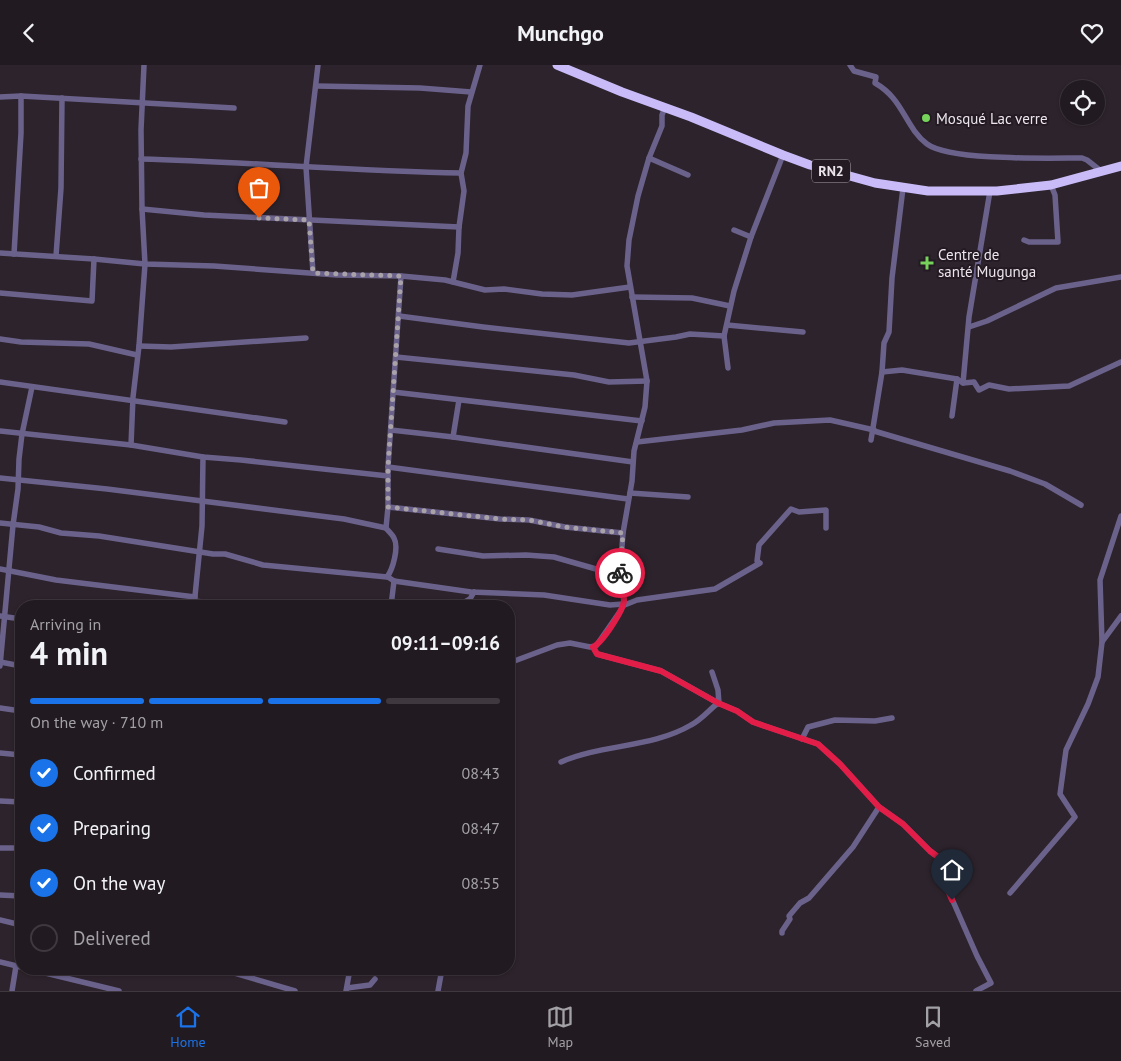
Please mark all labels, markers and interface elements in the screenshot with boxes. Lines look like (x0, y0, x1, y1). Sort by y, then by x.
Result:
icon: back (15, 19, 43, 47)
text: Munchgo (517, 19, 604, 47)
icon: heart (1078, 19, 1106, 47)
map controls (1060, 80, 1105, 125)
button: locate (1060, 80, 1105, 125)
place label: Mosqué Lac verre (936, 109, 1048, 128)
marker: Mosqué Lac verre (920, 112, 932, 124)
road number: RN2 (812, 159, 850, 183)
pin (238, 167, 280, 218)
icon: bag (245, 174, 273, 202)
place label: Centre de santé Mugunga (938, 245, 1036, 281)
marker: Centre de santé Mugunga (920, 256, 934, 270)
courier (595, 548, 645, 598)
icon: bike (606, 559, 634, 587)
text: Arriving in (30, 614, 101, 634)
text: 09:11–09:16 (391, 631, 500, 655)
text: 4 min (30, 632, 108, 674)
text: On the way · 710 m (30, 712, 163, 732)
icon: check (30, 759, 58, 787)
text: Confirmed (73, 761, 156, 785)
text: 08:43 (462, 763, 500, 783)
icon: check (30, 814, 58, 842)
text: Preparing (73, 816, 151, 840)
text: 08:47 (462, 818, 500, 838)
pin (931, 849, 973, 900)
icon: home (938, 856, 966, 884)
icon: check (30, 869, 58, 897)
text: On the way (73, 871, 165, 895)
text: 08:55 (462, 873, 500, 893)
text: Delivered (73, 926, 151, 950)
tab: Home (170, 1003, 206, 1051)
tab: Map (546, 1003, 574, 1051)
tab: Saved (915, 1003, 951, 1051)

